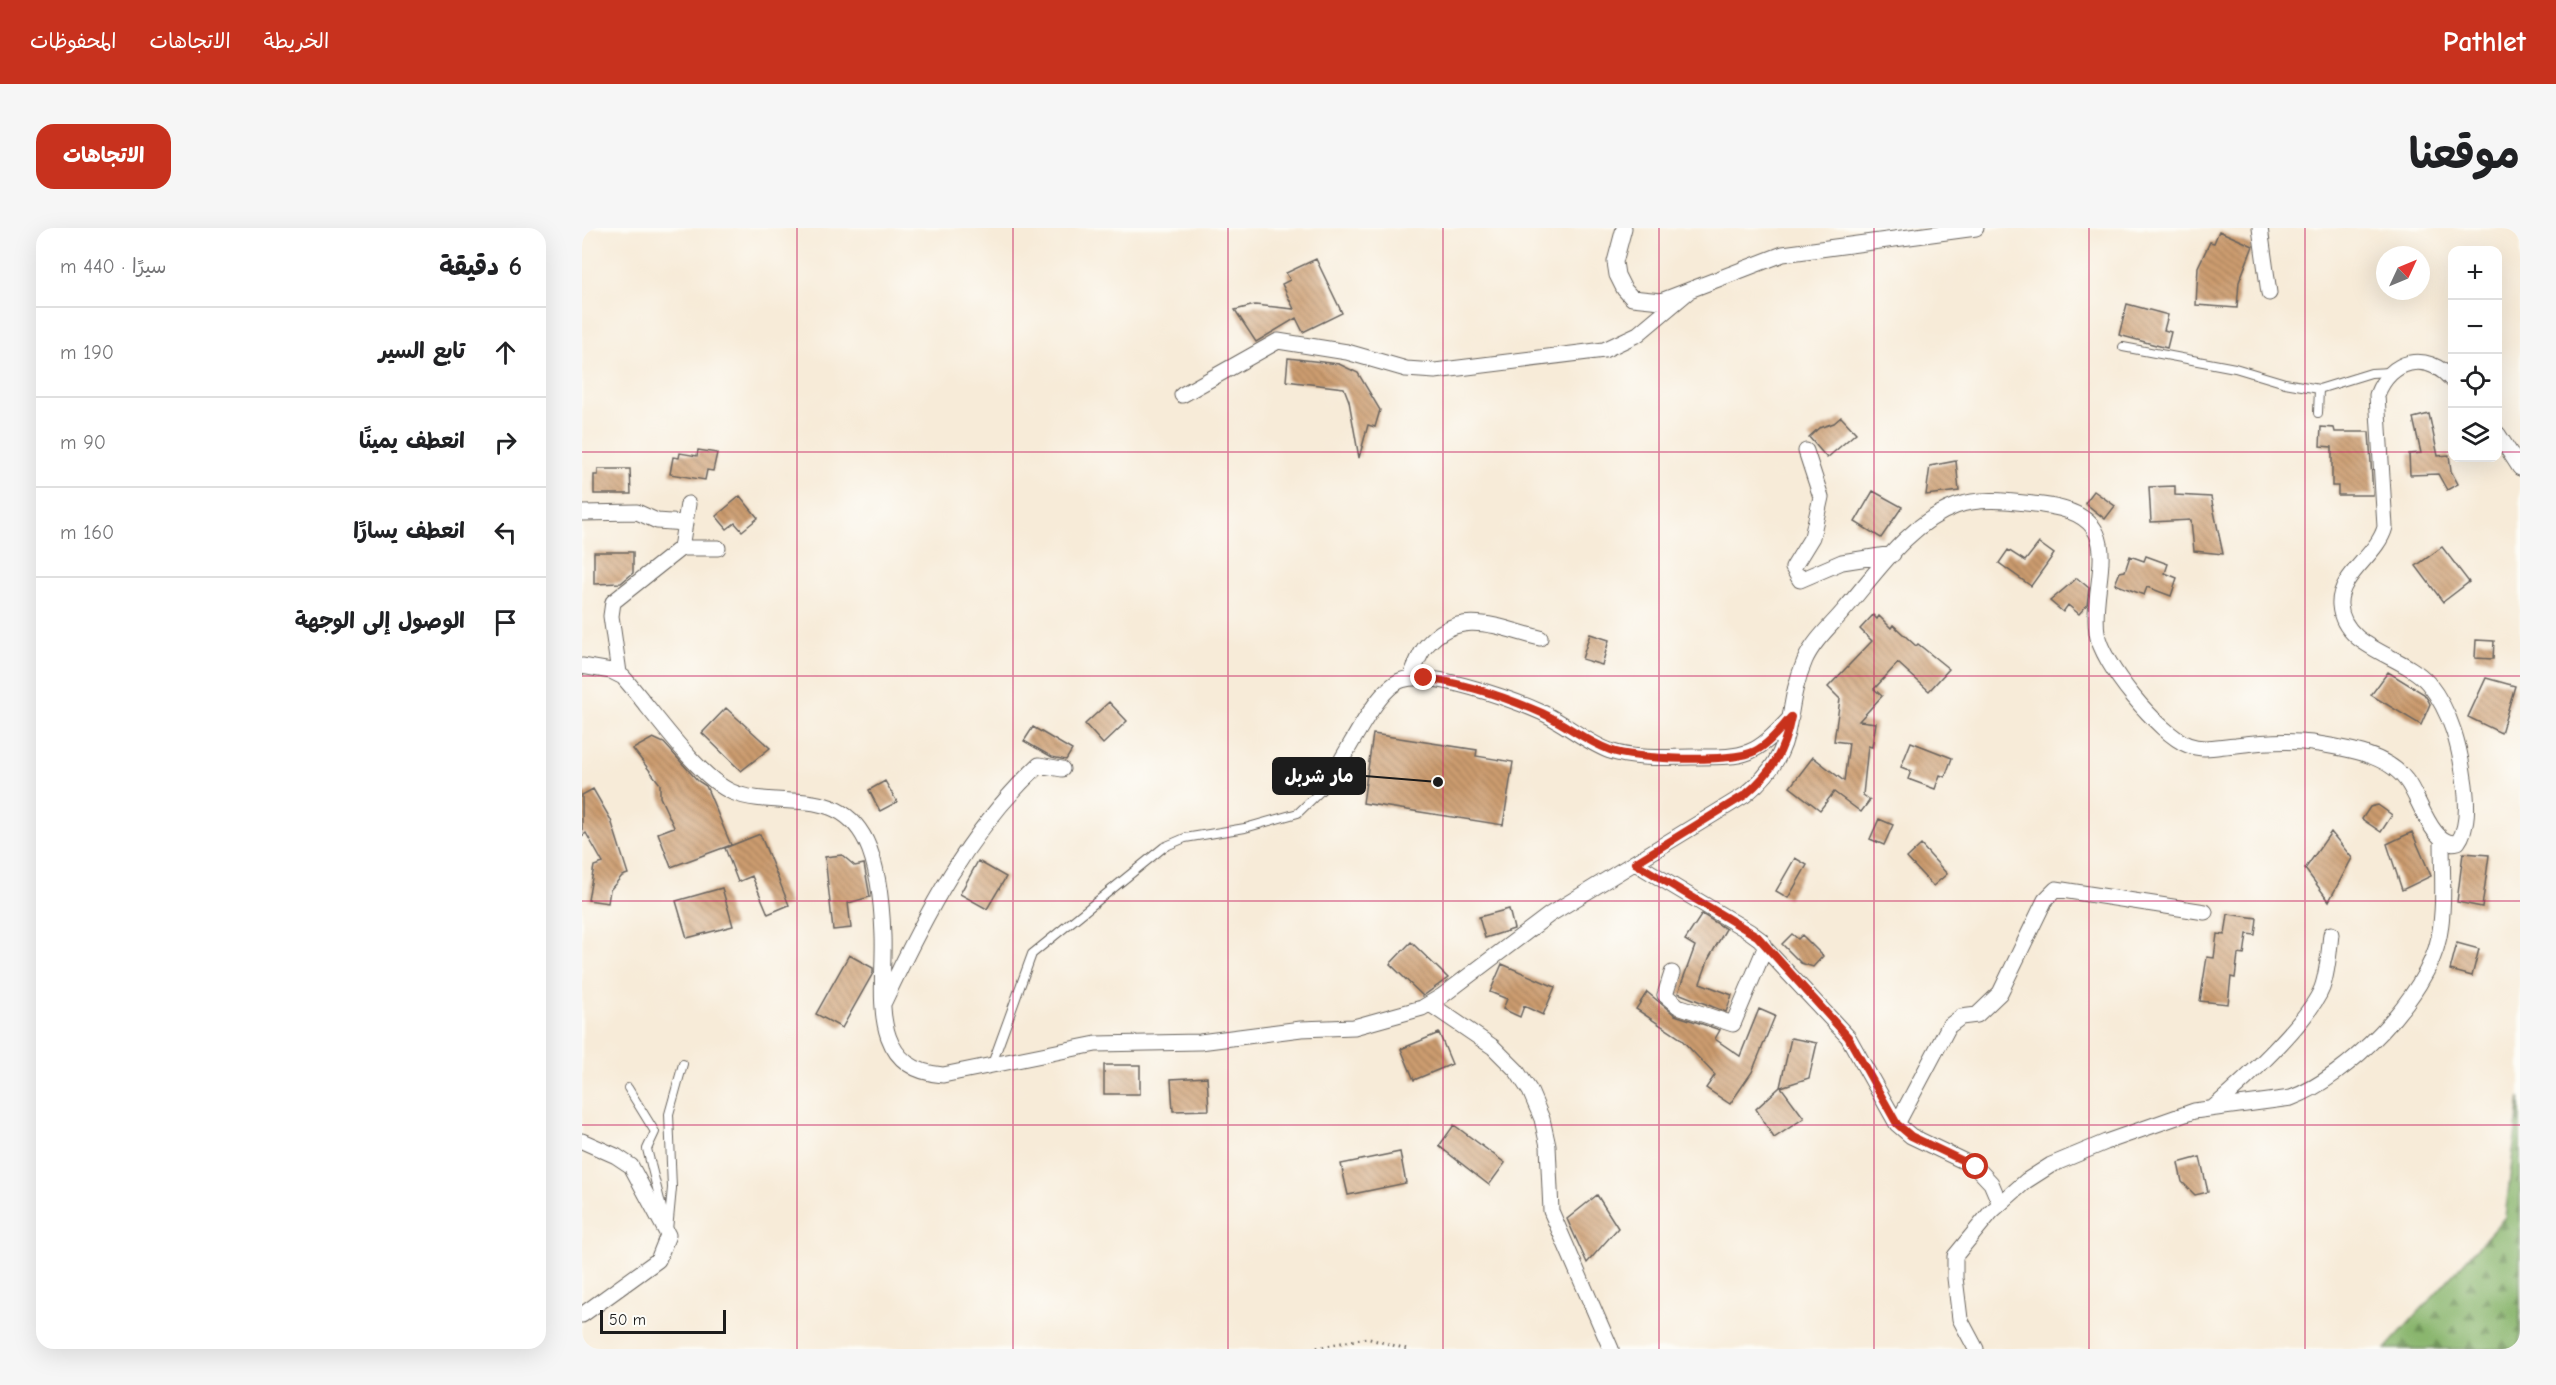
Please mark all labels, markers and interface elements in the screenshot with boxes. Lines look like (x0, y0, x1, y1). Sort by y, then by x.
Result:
text: Pathlet (2443, 26, 2526, 58)
text: المحفوظات (30, 29, 116, 53)
text: الاتجاهات (149, 29, 231, 53)
text: الخريطة (264, 29, 329, 53)
button: الاتجاهات (36, 124, 171, 189)
text: موقعنا (2409, 130, 2520, 179)
north arrow (2376, 246, 2430, 300)
map controls (2448, 246, 2502, 462)
button: + (2448, 246, 2502, 300)
text: 6 دقيقة (439, 252, 522, 282)
text: سيرًا · 440 m (60, 255, 166, 278)
button: − (2448, 300, 2502, 354)
icon: ahead (489, 336, 522, 369)
text: تابع السير (379, 338, 465, 364)
text: 190 m (60, 341, 114, 364)
button: locate (2448, 354, 2502, 408)
button: layers (2448, 408, 2502, 462)
icon: right (489, 426, 522, 459)
text: انعطف يمينًا (359, 428, 465, 454)
text: 90 m (60, 431, 106, 454)
icon: left (489, 516, 522, 549)
text: انعطف يسارًا (353, 518, 465, 544)
text: 160 m (60, 521, 114, 544)
icon: arrive (489, 606, 522, 639)
text: الوصول إلى الوجهة (295, 608, 465, 634)
route end (1410, 664, 1436, 690)
callout: مار شربل (1273, 758, 1365, 794)
text: مار شربل (1285, 766, 1353, 787)
route start (1962, 1153, 1988, 1179)
scale bar (600, 1307, 726, 1334)
text: 50 m (609, 1311, 646, 1329)

